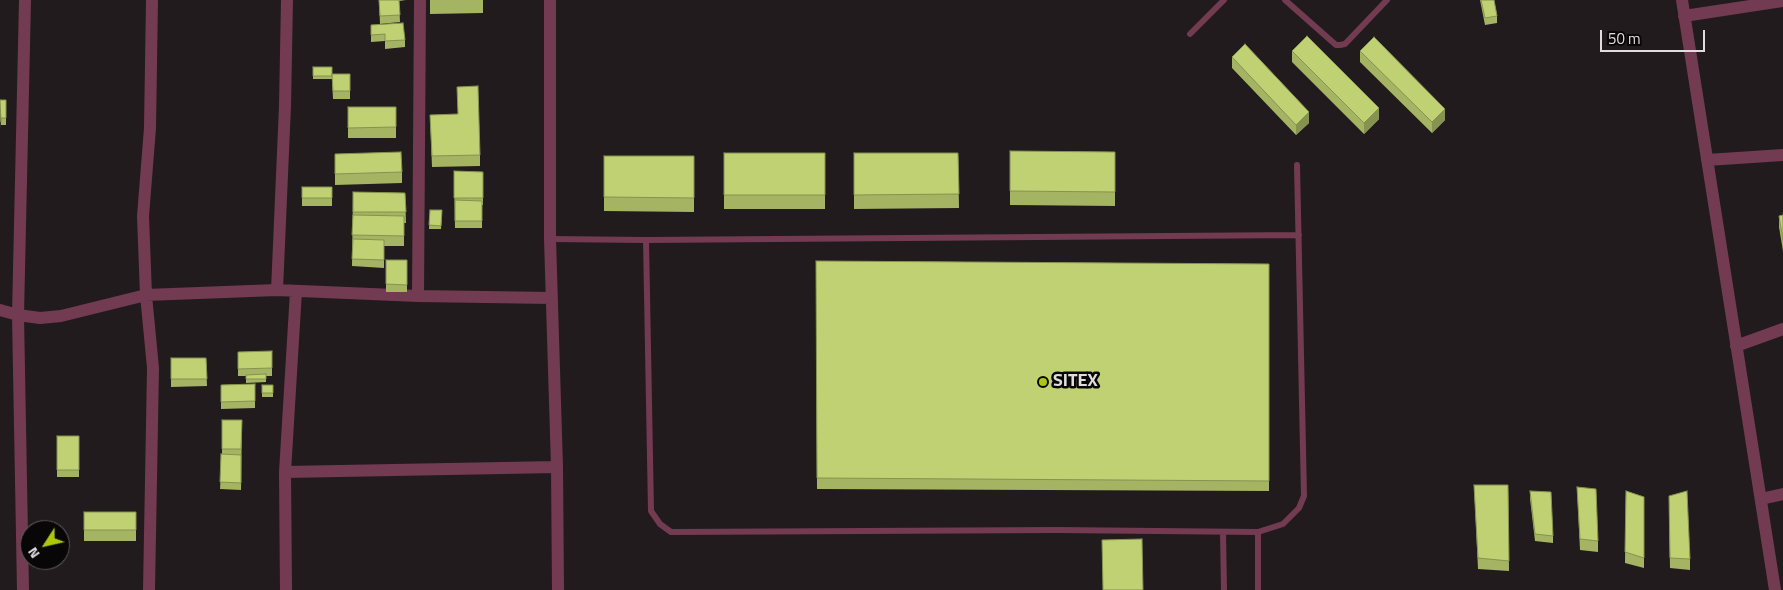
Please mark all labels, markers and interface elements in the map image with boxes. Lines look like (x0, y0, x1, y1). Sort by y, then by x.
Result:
scale bar (1603, 20, 1708, 52)
text: 50 m (1608, 27, 1641, 50)
place label: SITEX (1053, 371, 1098, 393)
marker: SITEX (1037, 376, 1049, 388)
north arrow (20, 520, 70, 570)
text: N (22, 543, 45, 563)

